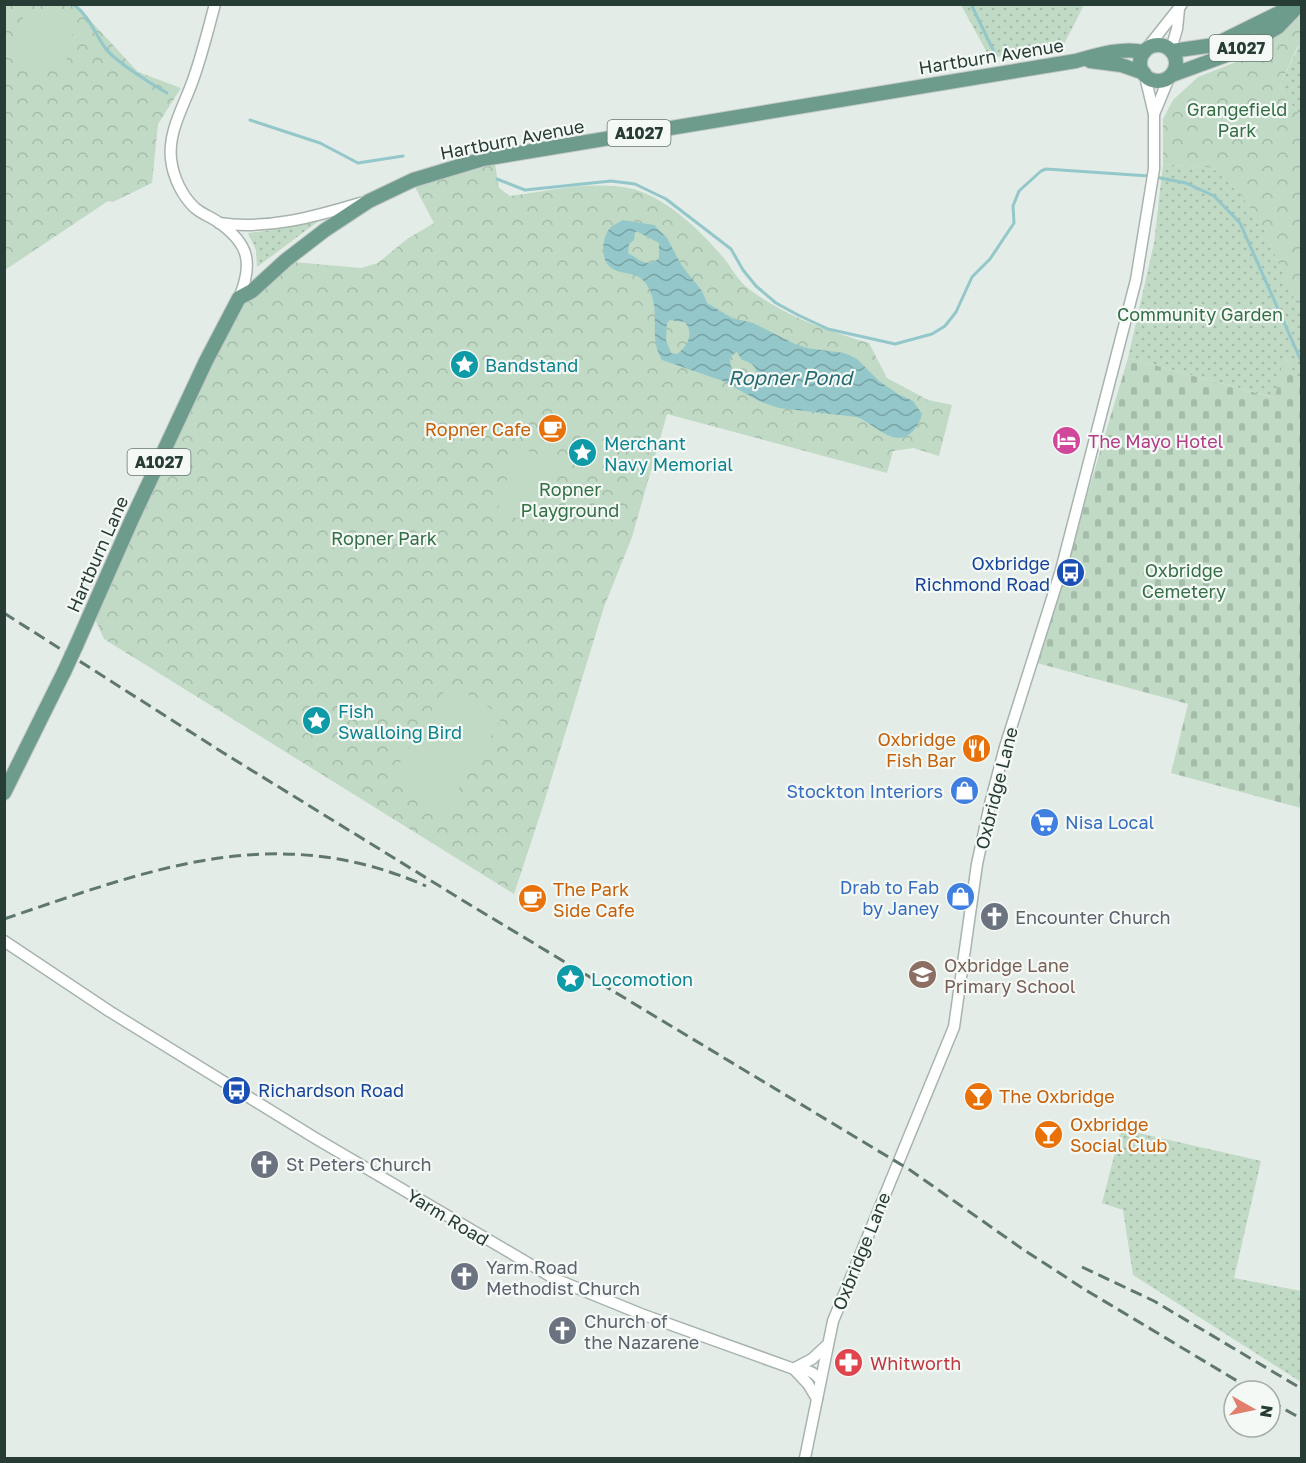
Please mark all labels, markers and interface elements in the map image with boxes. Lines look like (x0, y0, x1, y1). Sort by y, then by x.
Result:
street label: Hartburn Avenue (917, 34, 1065, 78)
road number: A1027 (1210, 35, 1272, 61)
park label: Grangefield Park (1187, 98, 1287, 141)
street label: Hartburn Avenue (438, 114, 586, 164)
road number: A1027 (608, 120, 670, 146)
park label: Community Garden (1117, 303, 1283, 325)
place icon: Bandstand (448, 349, 480, 381)
place label: Bandstand (485, 354, 578, 376)
water label: Ropner Pond (728, 365, 855, 389)
cafe icon: Ropner Cafe (536, 413, 568, 445)
place label: Ropner Cafe (425, 418, 531, 440)
hotel icon: The Mayo Hotel (1051, 425, 1083, 457)
place label: The Mayo Hotel (1088, 430, 1224, 452)
place label: Merchant Navy Memorial (604, 432, 733, 475)
place icon: Merchant Navy Memorial (567, 437, 599, 469)
road number: A1027 (128, 449, 190, 475)
park label: Ropner Playground (521, 478, 619, 521)
street label: Hartburn Lane (62, 492, 132, 616)
park label: Ropner Park (331, 527, 437, 549)
place label: Oxbridge Richmond Road (915, 552, 1050, 595)
bus stop icon: Oxbridge Richmond Road (1055, 557, 1087, 589)
park label: Oxbridge Cemetery (1142, 559, 1226, 602)
place label: Fish Swalloing Bird (338, 700, 462, 743)
place icon: Fish Swalloing Bird (301, 705, 333, 737)
street label: Oxbridge Lane (970, 725, 1022, 851)
place label: Oxbridge Fish Bar (877, 728, 956, 771)
restaurant icon: Oxbridge Fish Bar (961, 733, 993, 765)
shop icon: Stockton Interiors (948, 775, 980, 807)
place label: Stockton Interiors (787, 780, 943, 802)
supermarket icon: Nisa Local (1028, 806, 1060, 838)
place label: Nisa Local (1065, 811, 1155, 833)
place label: Drab to Fab by Janey (840, 876, 939, 919)
place label: The Park Side Cafe (553, 878, 635, 921)
shop icon: Drab to Fab by Janey (944, 881, 976, 913)
cafe icon: The Park Side Cafe (516, 883, 548, 915)
church icon: Encounter Church (978, 901, 1010, 933)
place label: Encounter Church (1015, 906, 1171, 928)
place label: Oxbridge Lane Primary School (944, 954, 1076, 997)
school or university icon: Oxbridge Lane Primary School (907, 959, 939, 991)
place icon: Locomotion (554, 963, 586, 995)
place label: Locomotion (591, 968, 693, 990)
bus stop icon: Richardson Road (221, 1074, 253, 1106)
place label: Richardson Road (258, 1079, 404, 1101)
bar icon: The Oxbridge (962, 1080, 994, 1112)
place label: The Oxbridge (999, 1085, 1115, 1107)
place label: Oxbridge Social Club (1070, 1113, 1167, 1156)
bar icon: Oxbridge Social Club (1033, 1118, 1065, 1150)
church icon: St Peters Church (249, 1148, 281, 1180)
place label: St Peters Church (286, 1153, 432, 1175)
street label: Yarm Road (403, 1184, 493, 1250)
street label: Oxbridge Lane (827, 1189, 895, 1313)
place label: Yarm Road Methodist Church (486, 1256, 640, 1299)
church icon: Yarm Road Methodist Church (449, 1261, 481, 1293)
place label: Church of the Nazarene (584, 1310, 699, 1353)
church icon: Church of the Nazarene (547, 1315, 579, 1347)
pharmacy icon: Whitworth (833, 1347, 865, 1379)
place label: Whitworth (870, 1352, 961, 1374)
north arrow (1222, 1379, 1282, 1439)
text: N (1256, 1404, 1278, 1419)

